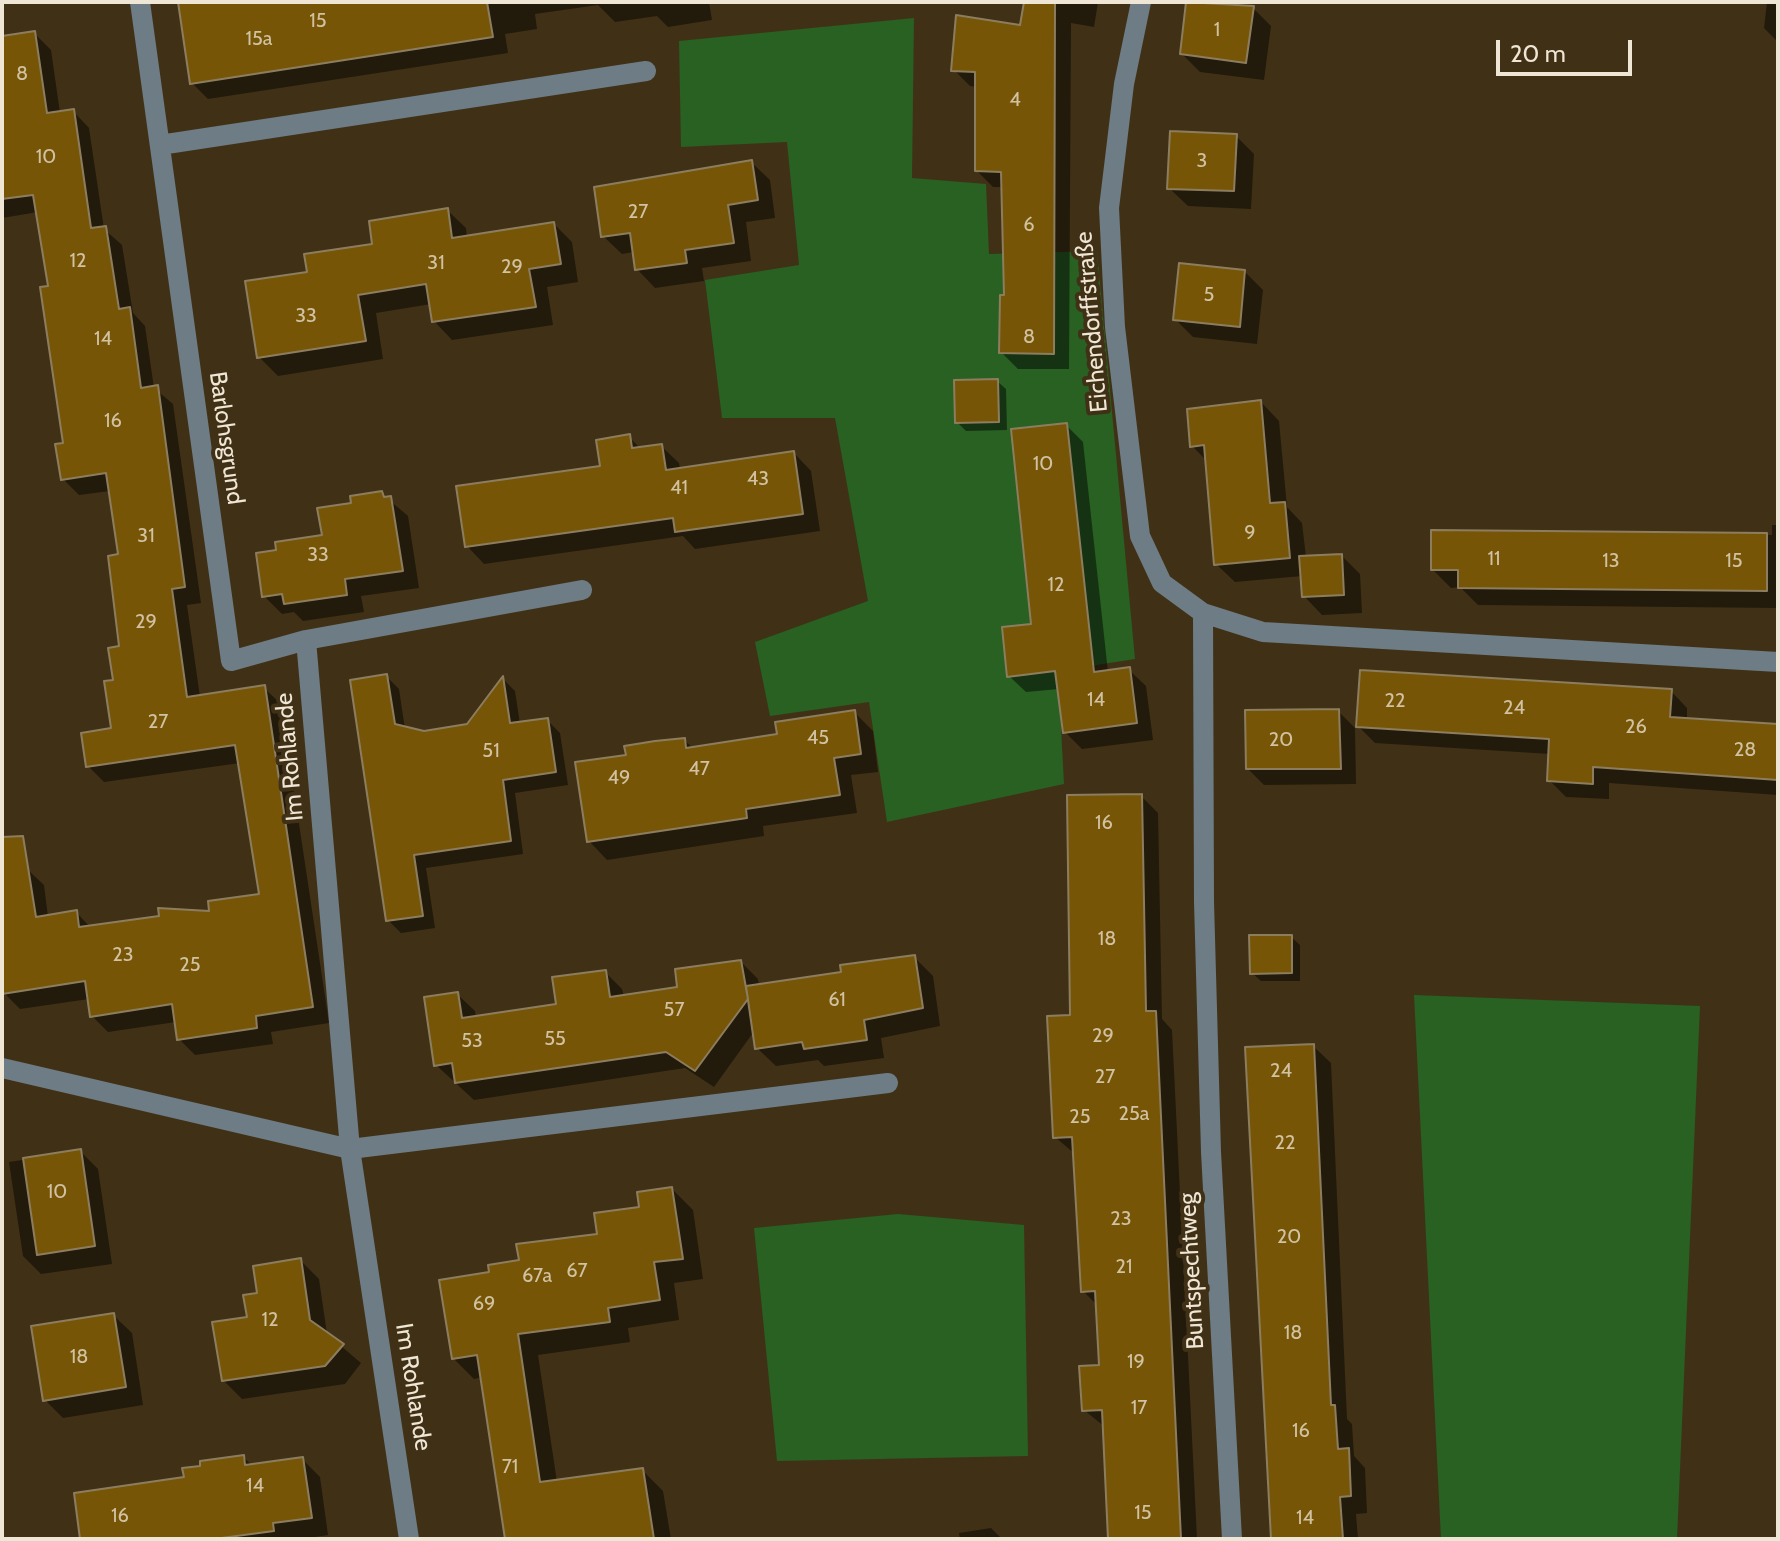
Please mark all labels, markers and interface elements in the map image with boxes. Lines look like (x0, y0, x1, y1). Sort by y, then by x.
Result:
house number: 15 (309, 9, 327, 33)
house number: 1 (1214, 18, 1220, 42)
scale bar (1500, 24, 1636, 74)
house number: 15a (246, 27, 272, 51)
text: 20 m (1510, 39, 1566, 68)
house number: 8 (16, 62, 28, 86)
house number: 4 (1009, 88, 1021, 112)
house number: 10 (36, 145, 56, 169)
house number: 3 (1197, 149, 1207, 173)
house number: 27 (628, 200, 648, 224)
house number: 6 (1023, 213, 1035, 237)
street label: Eichendorffstraße (1070, 230, 1114, 414)
house number: 12 (70, 249, 86, 273)
house number: 31 (427, 251, 445, 275)
house number: 29 (501, 255, 523, 279)
house number: 5 (1204, 283, 1214, 307)
house number: 33 (295, 304, 317, 328)
house number: 8 (1023, 325, 1035, 349)
house number: 14 (94, 327, 112, 351)
street label: Barlohsgrund (202, 370, 250, 506)
house number: 16 (104, 409, 122, 433)
house number: 10 (1033, 452, 1053, 476)
house number: 43 (747, 467, 769, 491)
house number: 41 (670, 476, 688, 500)
house number: 9 (1244, 521, 1256, 545)
house number: 31 (137, 524, 155, 548)
house number: 33 (307, 543, 329, 567)
house number: 11 (1487, 547, 1501, 571)
house number: 13 (1602, 549, 1620, 573)
house number: 15 (1725, 549, 1743, 573)
house number: 12 (1048, 573, 1064, 597)
house number: 29 (135, 610, 157, 634)
house number: 14 (1087, 688, 1105, 712)
house number: 22 (1385, 689, 1405, 713)
street label: Im Rohlande (270, 692, 310, 822)
house number: 24 (1503, 696, 1525, 720)
house number: 27 (148, 710, 168, 734)
house number: 26 (1625, 715, 1647, 739)
house number: 45 (807, 726, 829, 750)
house number: 20 (1269, 728, 1293, 752)
house number: 28 (1734, 738, 1756, 762)
house number: 51 (482, 739, 500, 763)
house number: 47 (688, 757, 710, 781)
house number: 49 (608, 766, 630, 790)
house number: 16 (1095, 811, 1113, 835)
house number: 18 (1098, 927, 1116, 951)
house number: 23 (112, 943, 134, 967)
house number: 25 (179, 953, 201, 977)
house number: 61 (828, 988, 846, 1012)
house number: 57 (664, 998, 684, 1022)
house number: 29 (1092, 1024, 1114, 1048)
house number: 55 (544, 1027, 566, 1051)
house number: 53 (461, 1029, 483, 1053)
house number: 24 (1270, 1059, 1292, 1083)
house number: 27 (1095, 1065, 1115, 1089)
house number: 25a (1119, 1102, 1149, 1126)
house number: 25 (1069, 1105, 1091, 1129)
house number: 22 (1275, 1131, 1295, 1155)
house number: 10 (47, 1180, 67, 1204)
street label: Buntspechtweg (1174, 1192, 1210, 1350)
house number: 23 (1110, 1207, 1132, 1231)
house number: 20 (1277, 1225, 1301, 1249)
house number: 21 (1116, 1255, 1132, 1279)
house number: 67 (566, 1259, 588, 1283)
house number: 67a (522, 1264, 552, 1288)
house number: 69 (473, 1292, 495, 1316)
house number: 12 (262, 1308, 278, 1332)
street label: Im Rohlande (389, 1321, 437, 1453)
house number: 18 (1284, 1321, 1302, 1345)
house number: 18 (70, 1345, 88, 1369)
house number: 19 (1127, 1350, 1145, 1374)
house number: 17 (1131, 1396, 1147, 1420)
house number: 16 (1292, 1419, 1310, 1443)
house number: 71 (502, 1455, 518, 1479)
house number: 14 (246, 1474, 264, 1498)
house number: 15 (1134, 1501, 1152, 1525)
house number: 16 (111, 1504, 129, 1528)
house number: 14 (1296, 1506, 1314, 1530)

